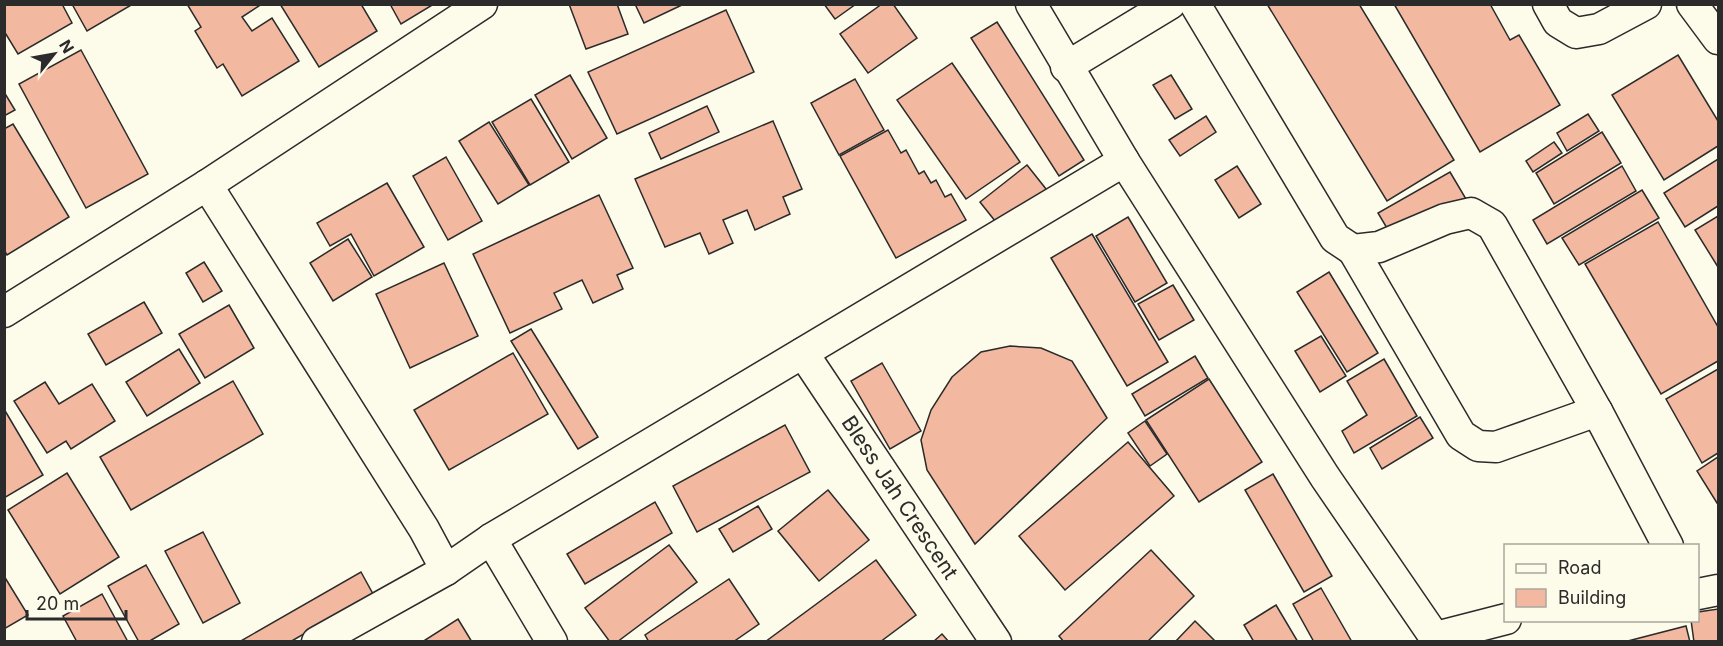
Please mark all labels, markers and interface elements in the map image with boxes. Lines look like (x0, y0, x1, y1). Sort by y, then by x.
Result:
north arrow (24, 24, 84, 84)
text: N (55, 36, 79, 57)
street label: Bless Jah Crescent (837, 411, 964, 584)
legend (1504, 544, 1699, 622)
text: Road (1558, 557, 1601, 578)
scale bar (27, 583, 126, 621)
text: Building (1558, 587, 1626, 608)
text: 20 m (36, 593, 79, 614)

